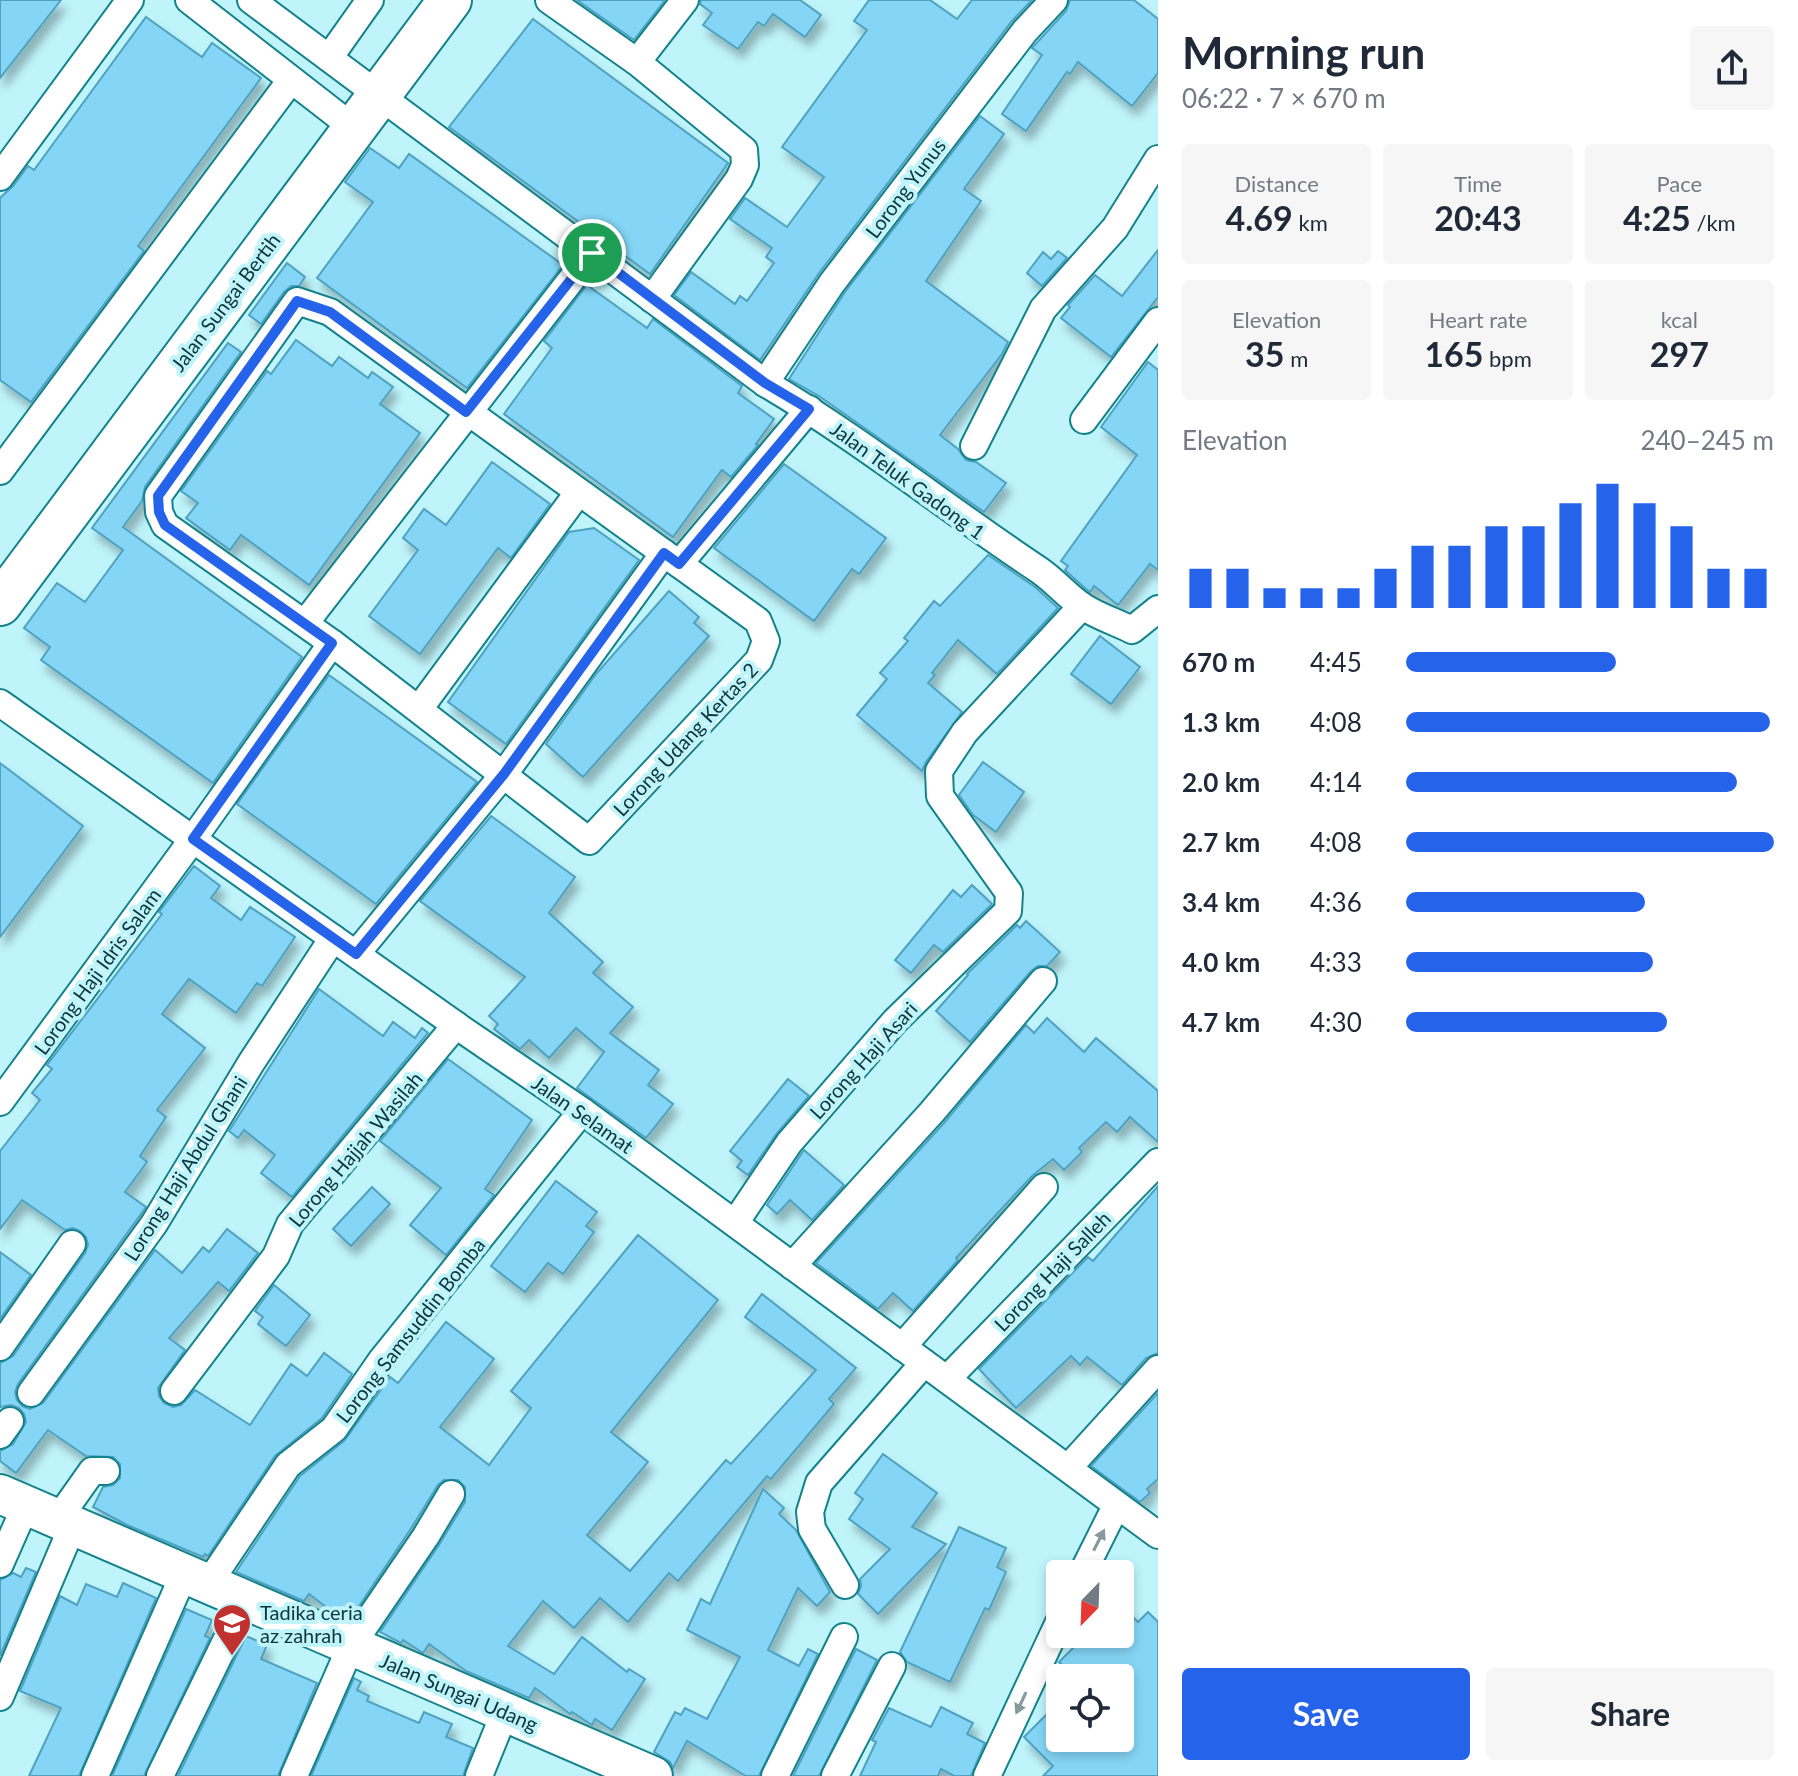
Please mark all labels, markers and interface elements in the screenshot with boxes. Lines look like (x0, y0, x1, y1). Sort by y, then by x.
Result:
text: Morning run (1182, 26, 1425, 78)
button: share (1690, 26, 1774, 110)
text: 06:22 · 7 × 670 m (1182, 82, 1386, 114)
street label: Lorong Yunus (860, 134, 950, 242)
text: Distance (1234, 170, 1319, 197)
text: Time (1454, 170, 1502, 197)
text: Pace (1656, 170, 1702, 197)
text: 4.69 (1226, 197, 1293, 238)
text: 20:43 (1434, 197, 1522, 238)
text: 4:25 (1623, 197, 1691, 238)
text: km (1293, 209, 1328, 236)
text: /km (1691, 209, 1736, 236)
pin (558, 219, 626, 287)
street label: Jalan Sungai Bertih (165, 228, 285, 376)
icon: arrive (570, 231, 614, 275)
text: Elevation (1232, 306, 1321, 333)
text: Heart rate (1429, 306, 1527, 333)
text: kcal (1661, 306, 1698, 333)
text: 35 (1245, 333, 1285, 374)
text: 165 (1424, 333, 1483, 374)
text: 297 (1650, 333, 1709, 374)
text: m (1285, 345, 1308, 372)
text: bpm (1483, 345, 1532, 372)
street label: Jalan Teluk Gadong 1 (826, 416, 990, 544)
text: Elevation (1182, 424, 1288, 456)
text: 240–245 m (1640, 424, 1774, 456)
text: 670 m (1182, 646, 1255, 678)
text: 4:45 (1310, 646, 1362, 678)
street label: Lorong Udang Kertas 2 (608, 657, 762, 821)
text: 1.3 km (1182, 706, 1260, 738)
text: 4:08 (1310, 706, 1362, 738)
text: 2.0 km (1182, 766, 1260, 798)
text: 4:14 (1310, 766, 1362, 798)
text: 2.7 km (1182, 826, 1260, 858)
text: 4:08 (1310, 826, 1362, 858)
street label: Lorong Haji Idris Salam (29, 883, 165, 1059)
text: 3.4 km (1182, 886, 1260, 918)
text: 4:36 (1310, 886, 1362, 918)
text: 4.0 km (1182, 946, 1260, 978)
text: 4:33 (1310, 946, 1362, 978)
street label: Lorong Haji Asari (804, 997, 922, 1123)
text: 4.7 km (1182, 1006, 1260, 1038)
text: 4:30 (1310, 1006, 1362, 1038)
street label: Lorong Hajjah Wasilah (283, 1067, 427, 1231)
street label: Jalan Selamat (528, 1070, 638, 1158)
street label: Lorong Haji Abdul Ghani (118, 1071, 252, 1265)
street label: Lorong Haji Salleh (989, 1206, 1115, 1336)
street label: Lorong Samsuddin Bomba (330, 1233, 490, 1427)
one-way arrow (1092, 1529, 1106, 1552)
north arrow (1046, 1560, 1134, 1648)
map controls (1046, 1560, 1134, 1752)
place label: Tadika ceria az zahrah (260, 1600, 363, 1647)
school or university icon: Tadika ceria az zahrah (211, 1602, 253, 1657)
street label: Jalan Sungai Udang (376, 1648, 542, 1736)
button: locate (1046, 1664, 1134, 1752)
button: Save (1182, 1668, 1470, 1760)
button: Share (1486, 1668, 1774, 1760)
one-way arrow (1014, 1691, 1028, 1715)

